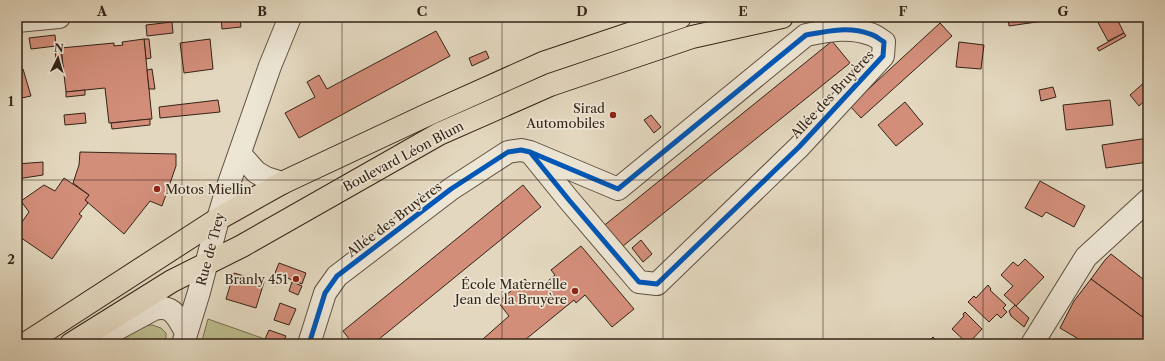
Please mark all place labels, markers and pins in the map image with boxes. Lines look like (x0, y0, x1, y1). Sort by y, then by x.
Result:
place label: Sirad Automobiles (525, 100, 605, 131)
marker: Sirad Automobiles (608, 110, 618, 120)
place label: Motos Miellin (165, 181, 252, 197)
marker: Motos Miellin (152, 184, 162, 194)
place label: Branly 451 (224, 271, 289, 287)
marker: Branly 451 (291, 274, 301, 284)
place label: École Maternelle Jean de la Bruyère (453, 276, 567, 307)
marker: École Maternelle Jean de la Bruyère (570, 286, 580, 296)

